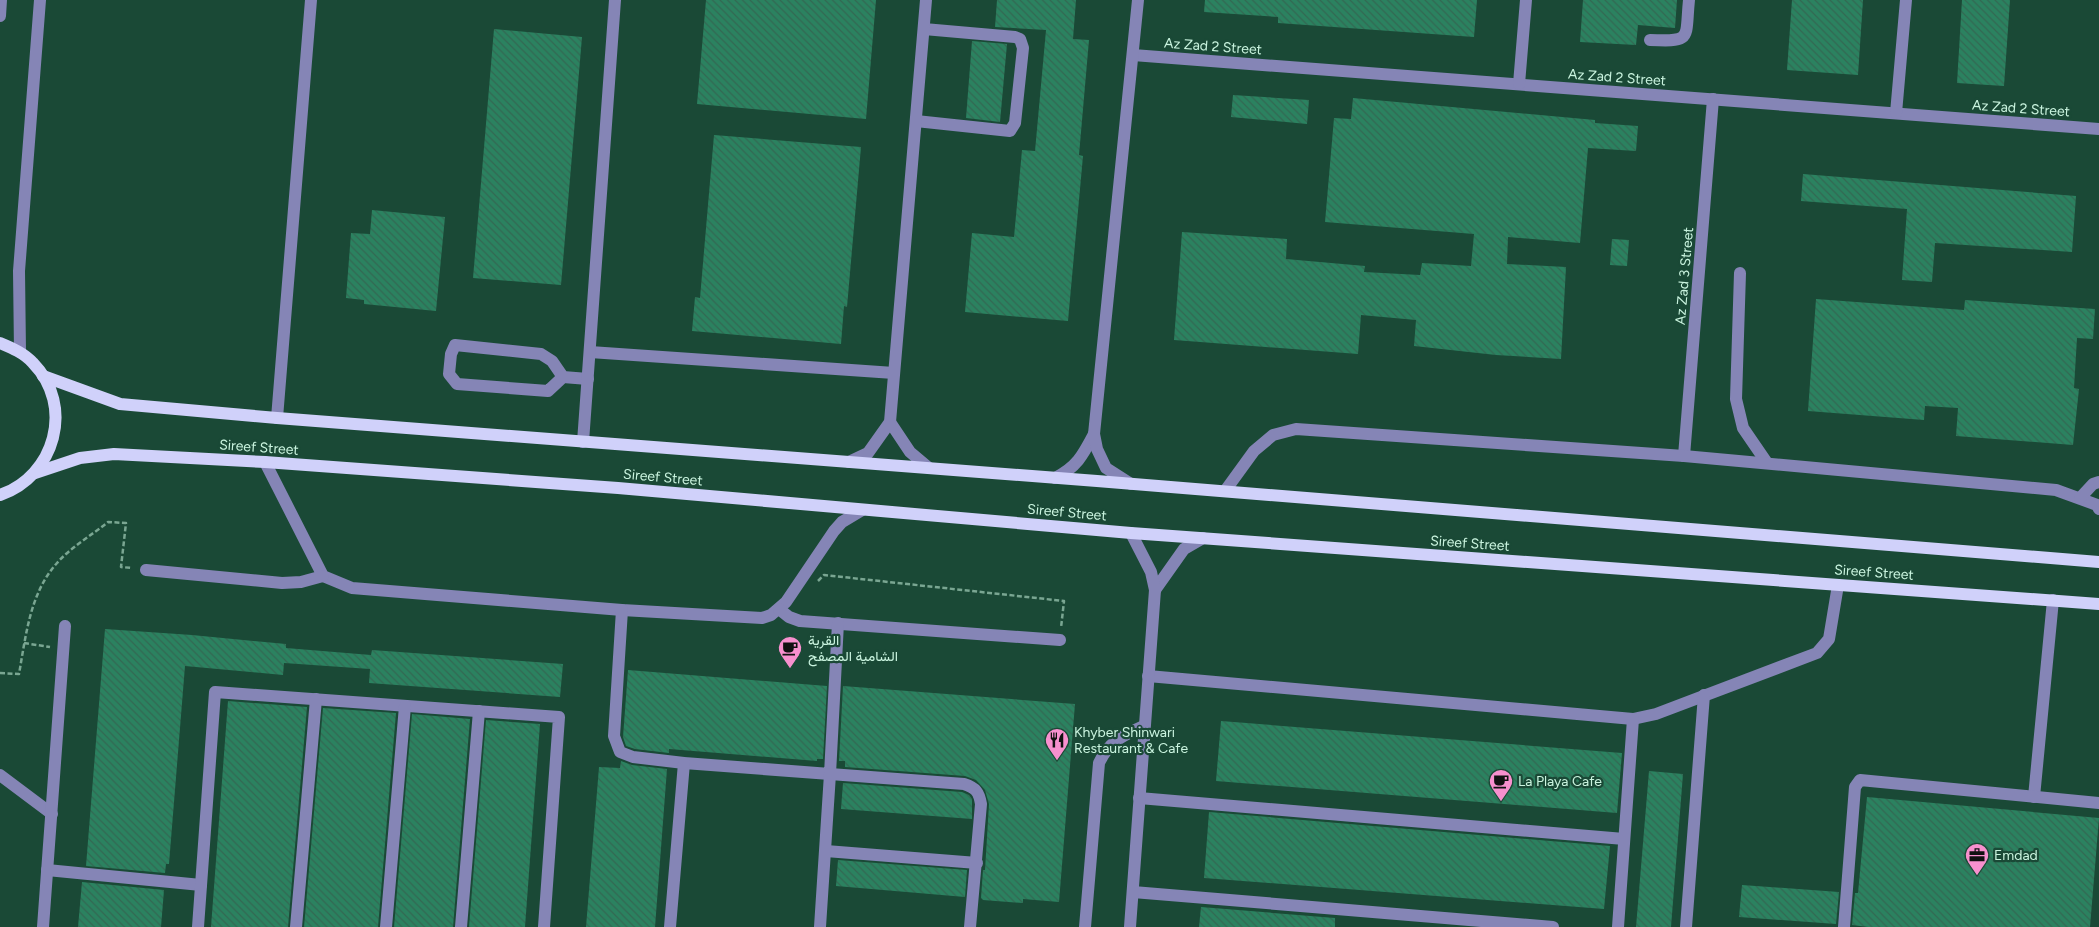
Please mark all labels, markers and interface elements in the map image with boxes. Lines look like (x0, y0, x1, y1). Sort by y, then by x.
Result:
street label: Az Zad 2 Street (1163, 35, 1262, 58)
street label: Az Zad 2 Street (1567, 66, 1666, 89)
street label: Az Zad 2 Street (1971, 97, 2070, 120)
street label: Az Zad 3 Street (1672, 227, 1697, 326)
street label: Sireef Street (219, 436, 299, 459)
street label: Sireef Street (623, 466, 703, 489)
street label: Sireef Street (1027, 501, 1107, 524)
street label: Sireef Street (1430, 532, 1510, 555)
street label: Sireef Street (1834, 561, 1914, 584)
place label: القرية الشامية المصفح (808, 632, 898, 667)
cafe icon: القرية الشامية المصفح (777, 635, 803, 669)
place label: Khyber Shinwari Restaurant & Cafe (1074, 724, 1188, 757)
restaurant icon: Khyber Shinwari Restaurant & Cafe (1044, 727, 1070, 761)
cafe icon: La Playa Cafe (1488, 768, 1514, 802)
place label: La Playa Cafe (1518, 773, 1602, 790)
office icon: Emdad (1964, 842, 1990, 876)
place label: Emdad (1994, 847, 2038, 864)

